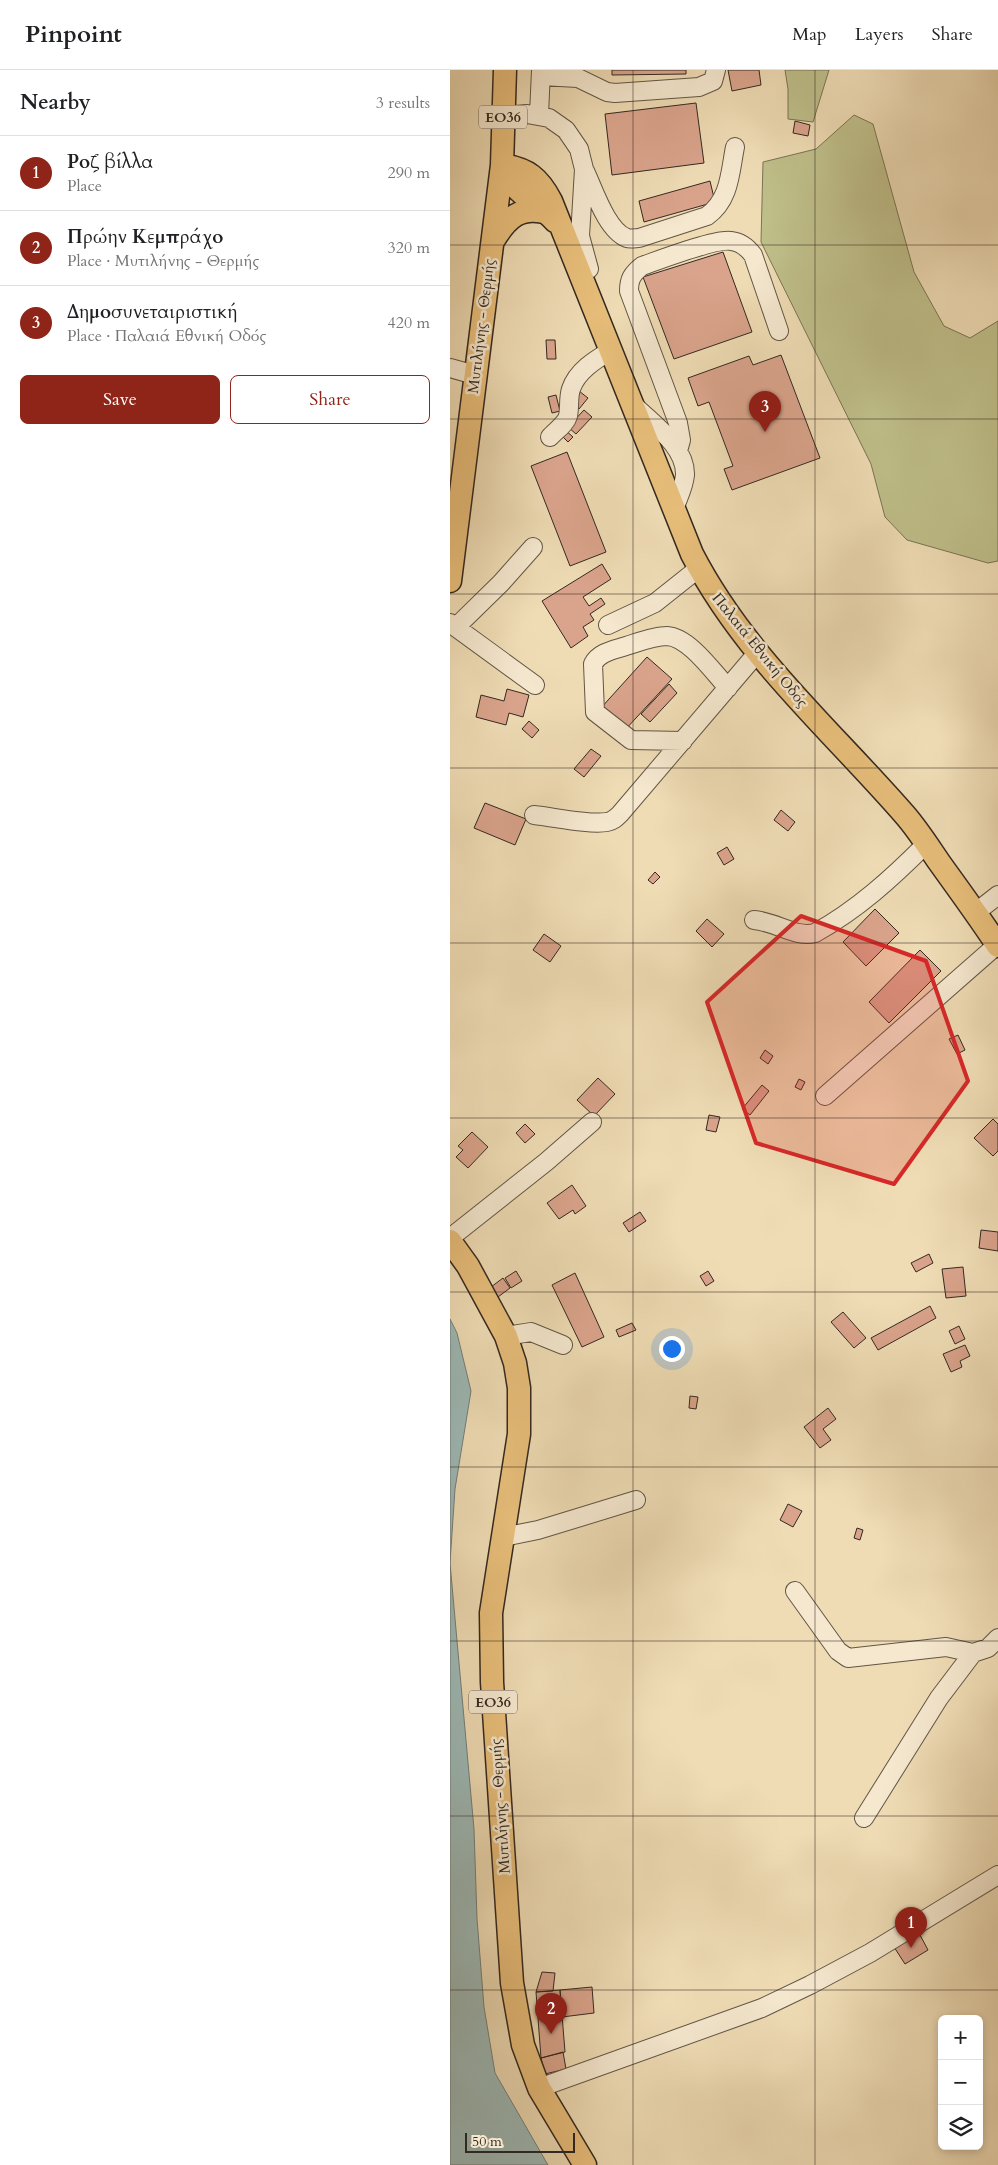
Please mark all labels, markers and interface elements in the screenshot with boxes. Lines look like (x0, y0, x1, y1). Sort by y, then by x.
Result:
text: Pinpoint (25, 18, 122, 51)
text: Map (792, 22, 827, 47)
text: Layers (855, 22, 904, 47)
text: Share (932, 22, 973, 47)
text: Nearby (20, 88, 91, 117)
text: 3 results (376, 92, 430, 114)
road number: ΕΟ36 (479, 106, 527, 128)
text: Ροζ βίλλα (67, 149, 153, 175)
text: 1 (32, 162, 40, 184)
text: 290 m (388, 162, 430, 184)
text: Place (67, 175, 102, 197)
text: Πρώην Κεμπράχο (67, 224, 223, 250)
text: 2 (32, 237, 40, 259)
text: 320 m (388, 237, 430, 259)
text: Place · Μυτιλήνης - Θερμής (67, 250, 259, 272)
street label: Μυτιλήνης - Θερμής (463, 257, 499, 395)
text: Δημοσυνεταιριστική (67, 299, 238, 325)
text: 3 (32, 312, 40, 334)
text: 420 m (388, 312, 430, 334)
text: Place · Παλαιά Εθνική Οδός (67, 325, 266, 347)
button: Save (20, 375, 220, 424)
button: Share (230, 375, 430, 424)
pin: 3 (749, 391, 781, 432)
street label: Παλαιά Εθνική Οδός (708, 588, 813, 712)
your location (659, 1336, 685, 1362)
road number: ΕΟ36 (469, 1690, 517, 1714)
street label: Μυτιλήνης - Θερμής (485, 1737, 515, 1874)
pin: 1 (895, 1907, 927, 1948)
pin: 2 (535, 1993, 567, 2034)
map controls (938, 2015, 983, 2150)
button: + (938, 2015, 983, 2060)
button: − (938, 2060, 983, 2105)
button: layers (938, 2105, 983, 2150)
scale bar (465, 2130, 575, 2153)
text: 50 m (472, 2132, 502, 2151)

